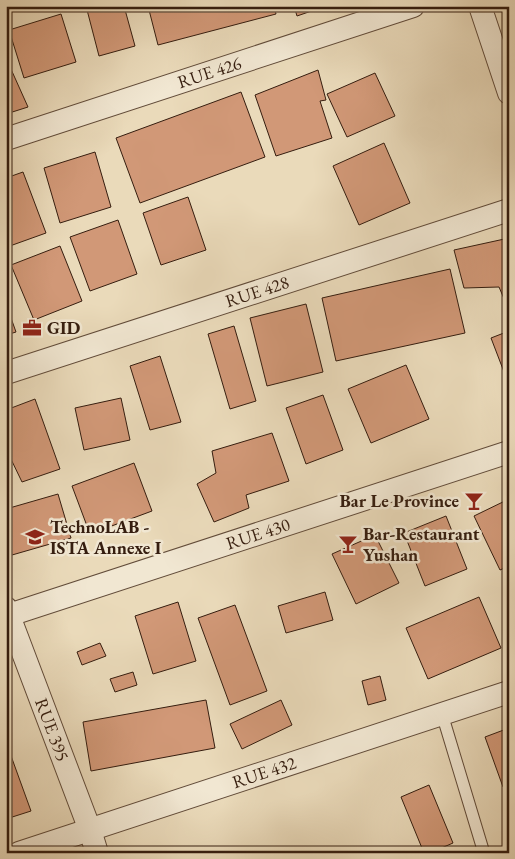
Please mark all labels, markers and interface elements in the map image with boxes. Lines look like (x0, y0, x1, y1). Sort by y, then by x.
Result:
street label: RUE 426 (174, 51, 244, 93)
street label: RUE 428 (222, 270, 292, 312)
place label: GID (47, 316, 80, 339)
office icon: GID (21, 317, 43, 339)
place label: Bar Le Province (340, 489, 459, 512)
bar icon: Bar Le Province (463, 490, 485, 512)
street label: RUE 430 (223, 512, 293, 555)
place label: TechnoLAB - ISTA Annexe I (50, 515, 162, 559)
place label: Bar-Restaurant Yushan (363, 522, 480, 566)
school or university icon: TechnoLAB - ISTA Annexe I (24, 526, 46, 548)
bar icon: Bar-Restaurant Yushan (337, 533, 359, 555)
street label: RUE 395 (30, 695, 75, 764)
street label: RUE 432 (229, 751, 299, 793)

